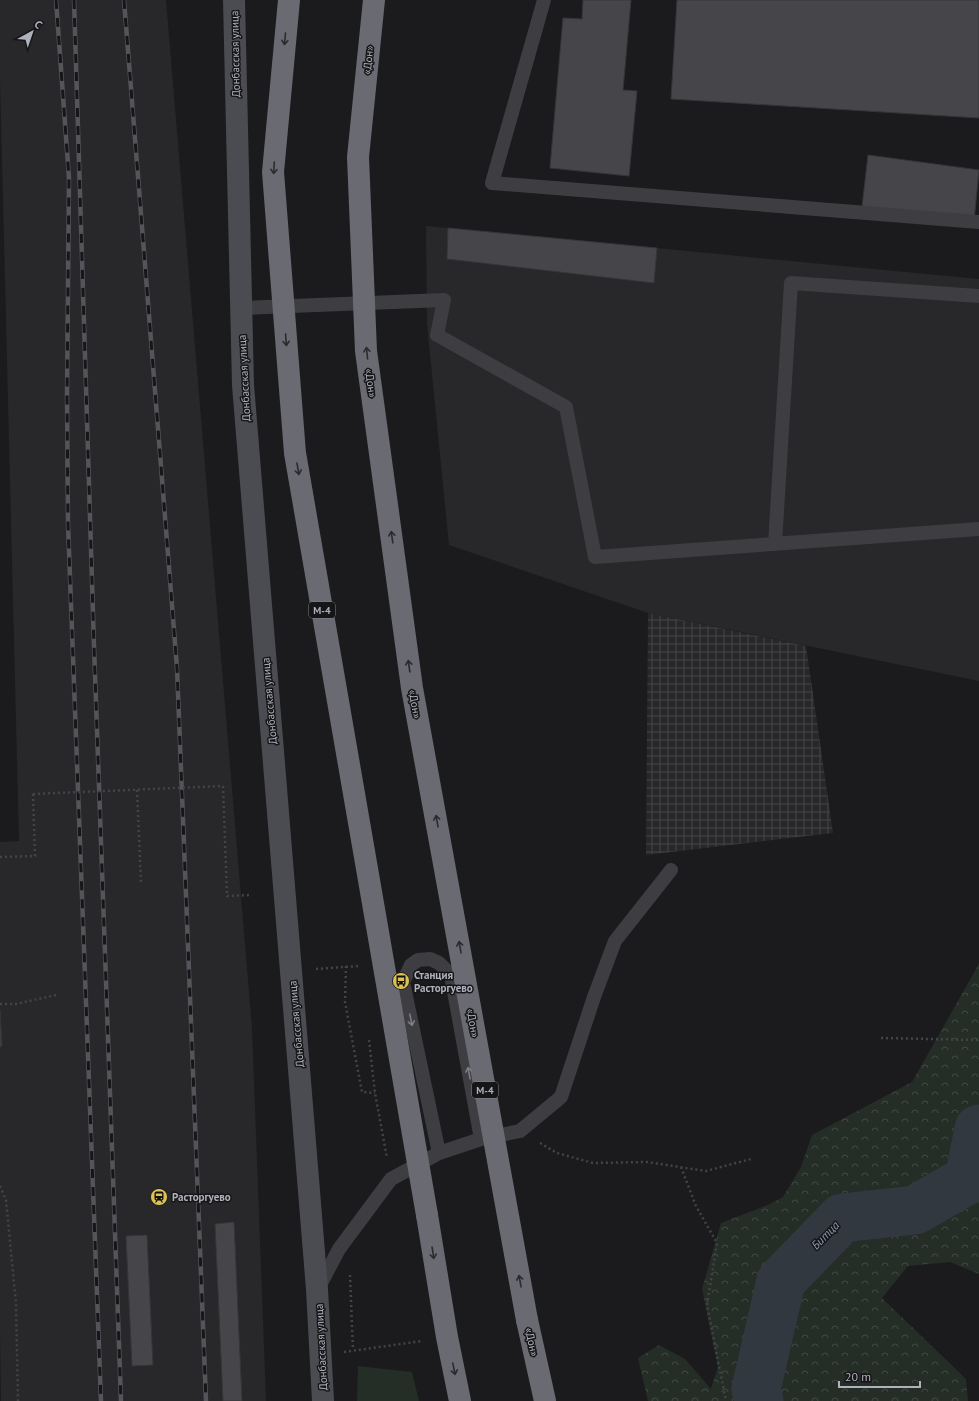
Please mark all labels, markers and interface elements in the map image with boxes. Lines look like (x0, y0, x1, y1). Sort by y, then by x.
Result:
street label: Донбасская улица (227, 10, 243, 98)
north arrow (12, 12, 52, 52)
text: С (32, 17, 45, 32)
one-way arrow (282, 32, 289, 45)
street label: «Дон» (359, 45, 377, 75)
one-way arrow (270, 161, 278, 174)
one-way arrow (283, 333, 290, 346)
street label: Донбасская улица (235, 334, 253, 422)
one-way arrow (363, 347, 370, 360)
street label: «Дон» (362, 367, 380, 399)
one-way arrow (294, 462, 302, 475)
one-way arrow (388, 531, 396, 544)
road number: М-4 (309, 602, 335, 618)
street label: Донбасская улица (258, 657, 280, 745)
one-way arrow (405, 660, 413, 673)
street label: «Дон» (406, 688, 424, 720)
one-way arrow (432, 815, 440, 828)
one-way arrow (455, 940, 463, 953)
place label: Станция Расторгуево (414, 968, 473, 995)
bus stop icon: Станция Расторгуево (391, 971, 411, 991)
street label: Донбасская улица (285, 980, 307, 1068)
street label: «Дон» (464, 1007, 482, 1039)
one-way arrow (407, 1013, 415, 1026)
one-way arrow (464, 1067, 472, 1080)
road number: М-4 (472, 1082, 498, 1098)
station icon: Расторгуево (149, 1187, 169, 1207)
place label: Расторгуево (172, 1190, 231, 1204)
water label: Битца (808, 1218, 842, 1252)
one-way arrow (429, 1247, 437, 1260)
one-way arrow (516, 1275, 524, 1288)
street label: Донбасская улица (312, 1303, 330, 1391)
street label: «Дон» (522, 1326, 542, 1358)
one-way arrow (450, 1362, 458, 1375)
scale bar (839, 1363, 920, 1389)
text: 20 m (845, 1369, 871, 1384)

